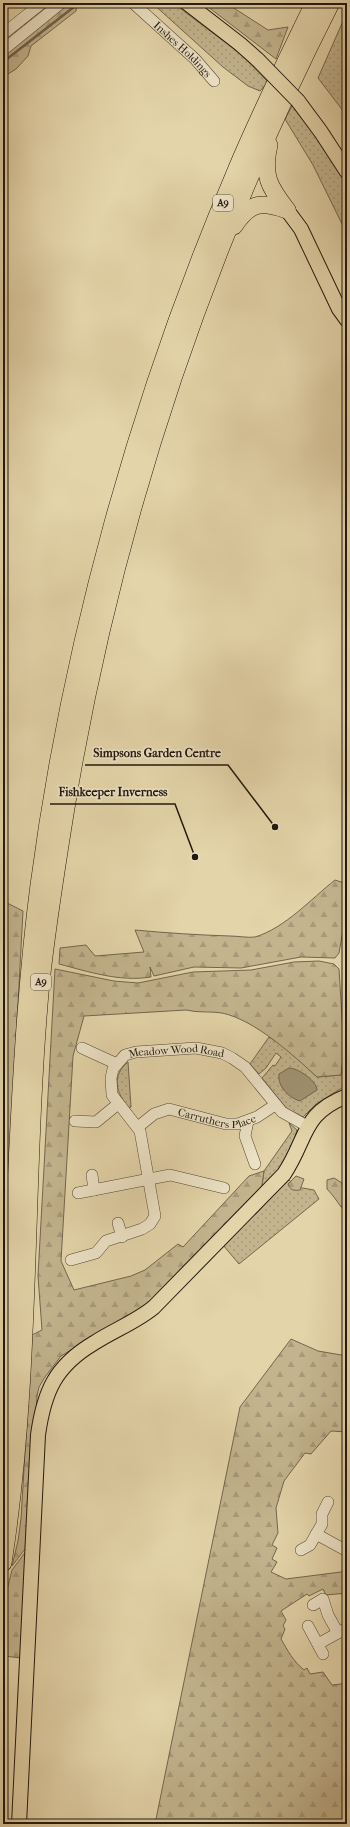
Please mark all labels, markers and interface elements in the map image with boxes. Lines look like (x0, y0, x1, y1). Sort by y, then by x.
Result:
street label: Inshes Holdings (151, 19, 214, 80)
road number: A9 (213, 195, 233, 211)
callout: Simpsons Garden Centre (85, 741, 228, 765)
text: Simpsons Garden Centre (93, 746, 221, 761)
callout: Fishkeeper Inverness (50, 780, 175, 804)
text: Fishkeeper Inverness (57, 785, 168, 800)
road number: A9 (31, 974, 51, 990)
street label: Meadow Wood Road (127, 1041, 226, 1060)
street label: Carruthers Place (177, 1105, 258, 1131)

